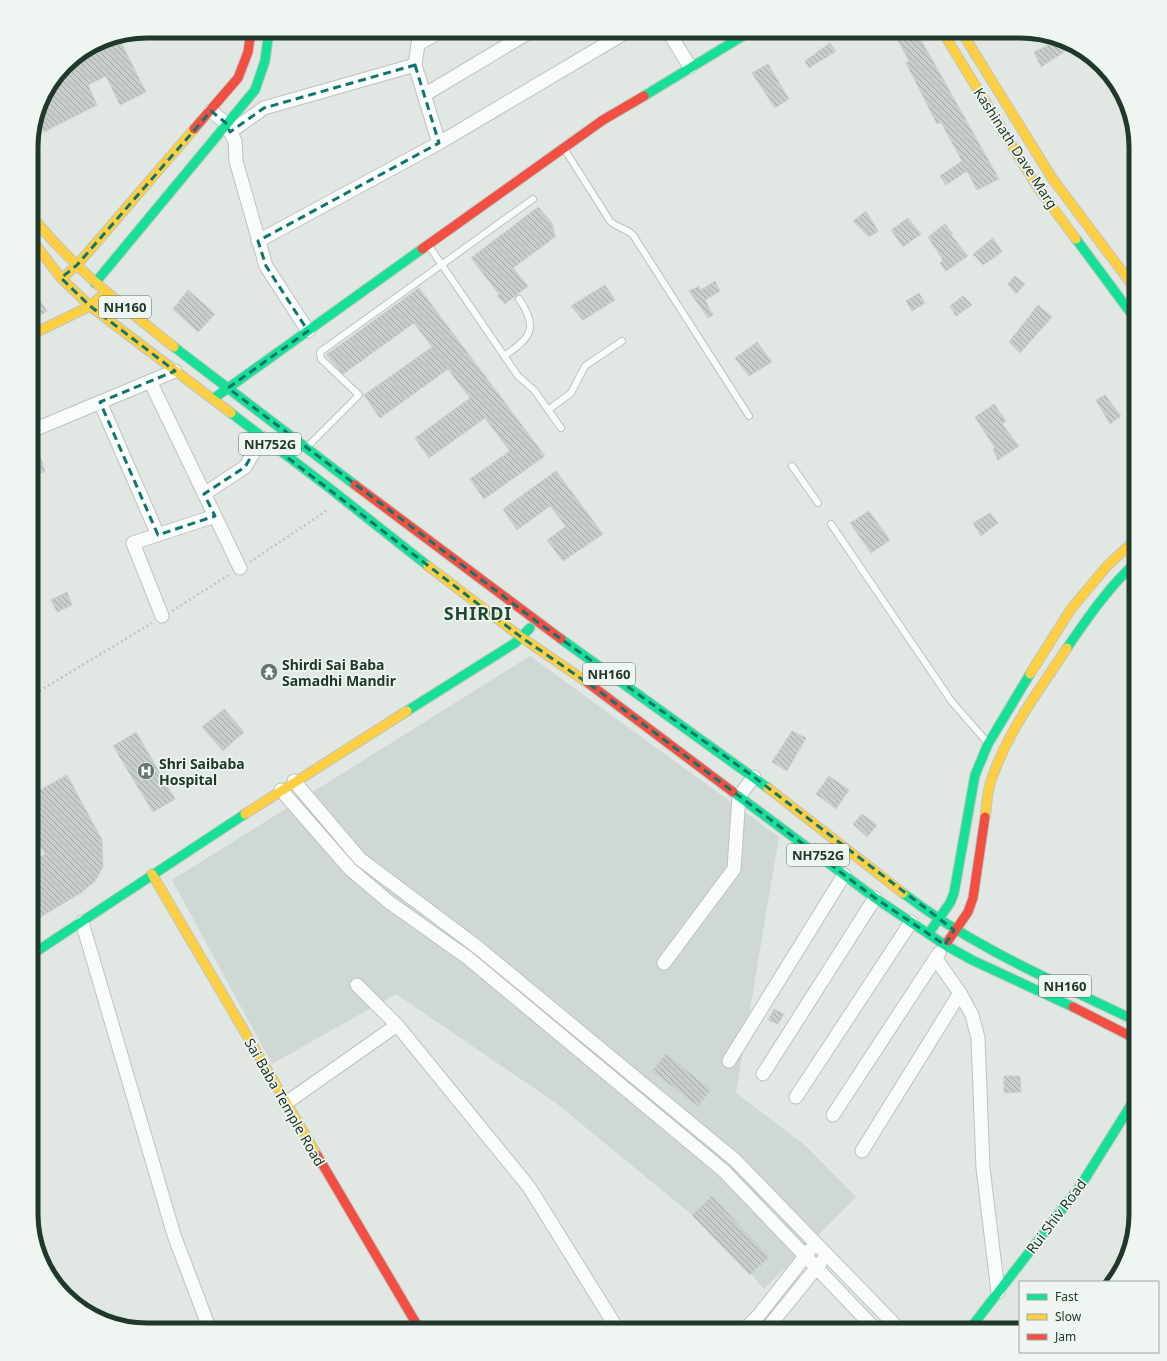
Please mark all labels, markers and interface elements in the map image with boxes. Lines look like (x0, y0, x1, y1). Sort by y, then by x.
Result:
street label: Kashinath Dave Marg (970, 84, 1062, 212)
road number: NH160 (99, 296, 151, 318)
road number: NH752G (239, 433, 301, 455)
district label: SHIRDI (444, 601, 512, 625)
place label: Shirdi Sai Baba Samadhi Mandir (282, 655, 397, 690)
temple icon: Shirdi Sai Baba Samadhi Mandir (259, 662, 279, 682)
road number: NH160 (583, 663, 635, 685)
place label: Shri Saibaba Hospital (159, 754, 245, 789)
hospital icon: Shri Saibaba Hospital (136, 761, 156, 781)
road number: NH752G (787, 844, 849, 866)
road number: NH160 (1039, 975, 1091, 997)
street label: Sai Baba Temple Road (241, 1034, 329, 1170)
street label: Rui Shiv Road (1022, 1175, 1090, 1257)
legend (1019, 1281, 1159, 1353)
text: Fast (1055, 1288, 1079, 1305)
text: Slow (1055, 1308, 1082, 1325)
text: Jam (1054, 1328, 1076, 1345)

